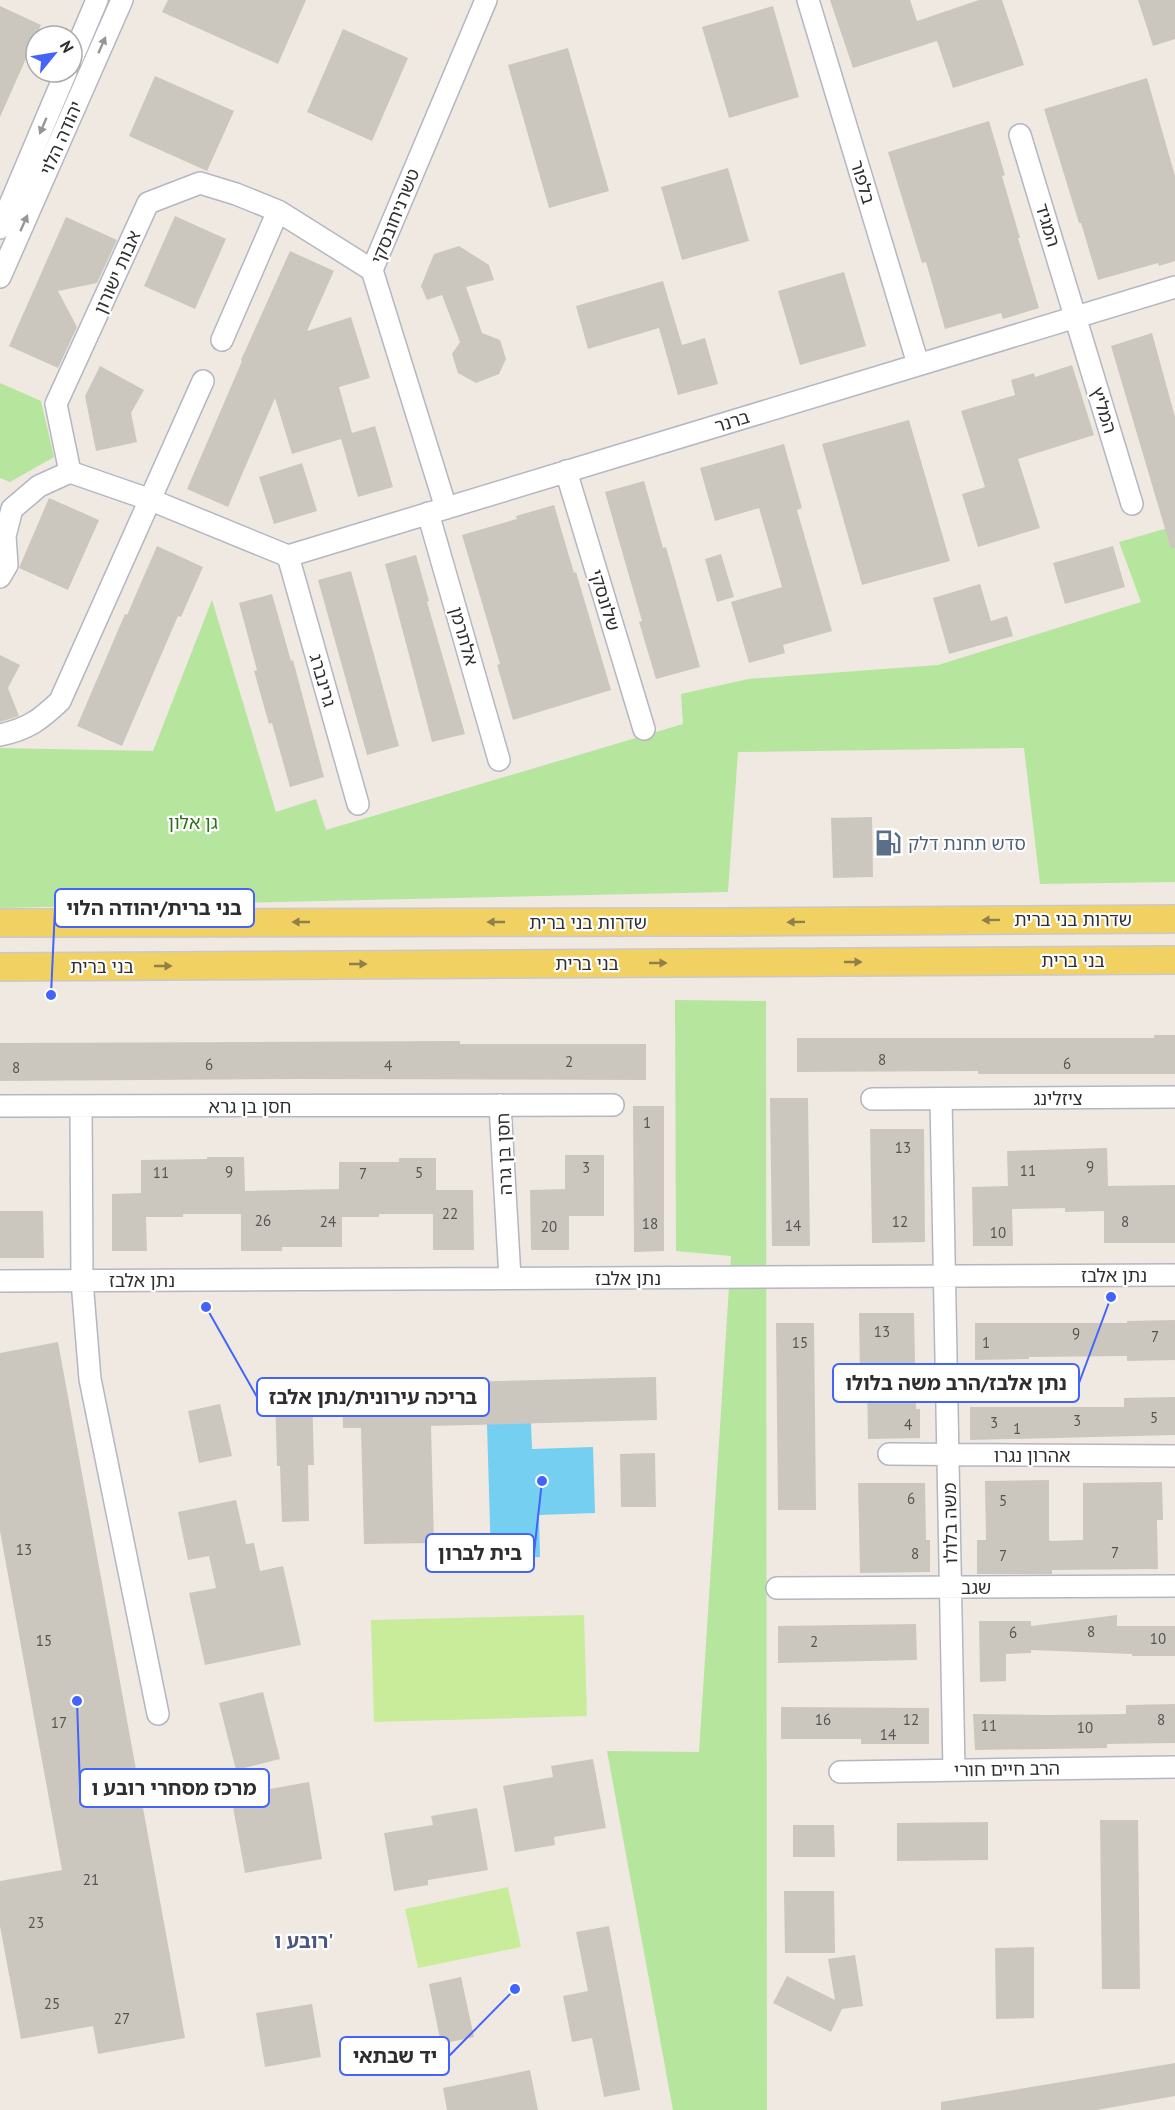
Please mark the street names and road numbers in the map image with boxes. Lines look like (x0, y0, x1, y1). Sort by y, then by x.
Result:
street label: יהודה הלוי (35, 97, 87, 179)
street label: בלפור (845, 157, 881, 207)
street label: טשרניחובסקי (365, 165, 425, 267)
street label: המגיד (1031, 200, 1065, 250)
street label: אבות ישורון (88, 227, 146, 317)
street label: המליץ (1086, 384, 1122, 436)
street label: ברנר (712, 405, 752, 437)
street label: שלונסקי (585, 567, 625, 633)
street label: אלתרמן (445, 604, 483, 668)
street label: גרינברג (304, 651, 342, 710)
street label: שדרות בני ברית (1014, 908, 1132, 931)
street label: שדרות בני ברית (529, 911, 647, 934)
street label: בני ברית (1041, 949, 1105, 972)
street label: בני ברית (555, 952, 619, 975)
street label: בני ברית (70, 955, 134, 978)
street label: ציזלינג (1033, 1087, 1083, 1110)
street label: חסן בן גרא (209, 1095, 291, 1118)
street label: חסן בן גרה (491, 1112, 517, 1196)
street label: נתן אלבז (1081, 1264, 1147, 1287)
street label: נתן אלבז (595, 1267, 661, 1290)
street label: נתן אלבז (109, 1269, 175, 1292)
street label: אהרון נגרו (994, 1444, 1070, 1467)
street label: משה בלולו (938, 1482, 962, 1564)
street label: שגב (961, 1576, 991, 1599)
street label: הרב חיים חורי (954, 1757, 1060, 1781)

